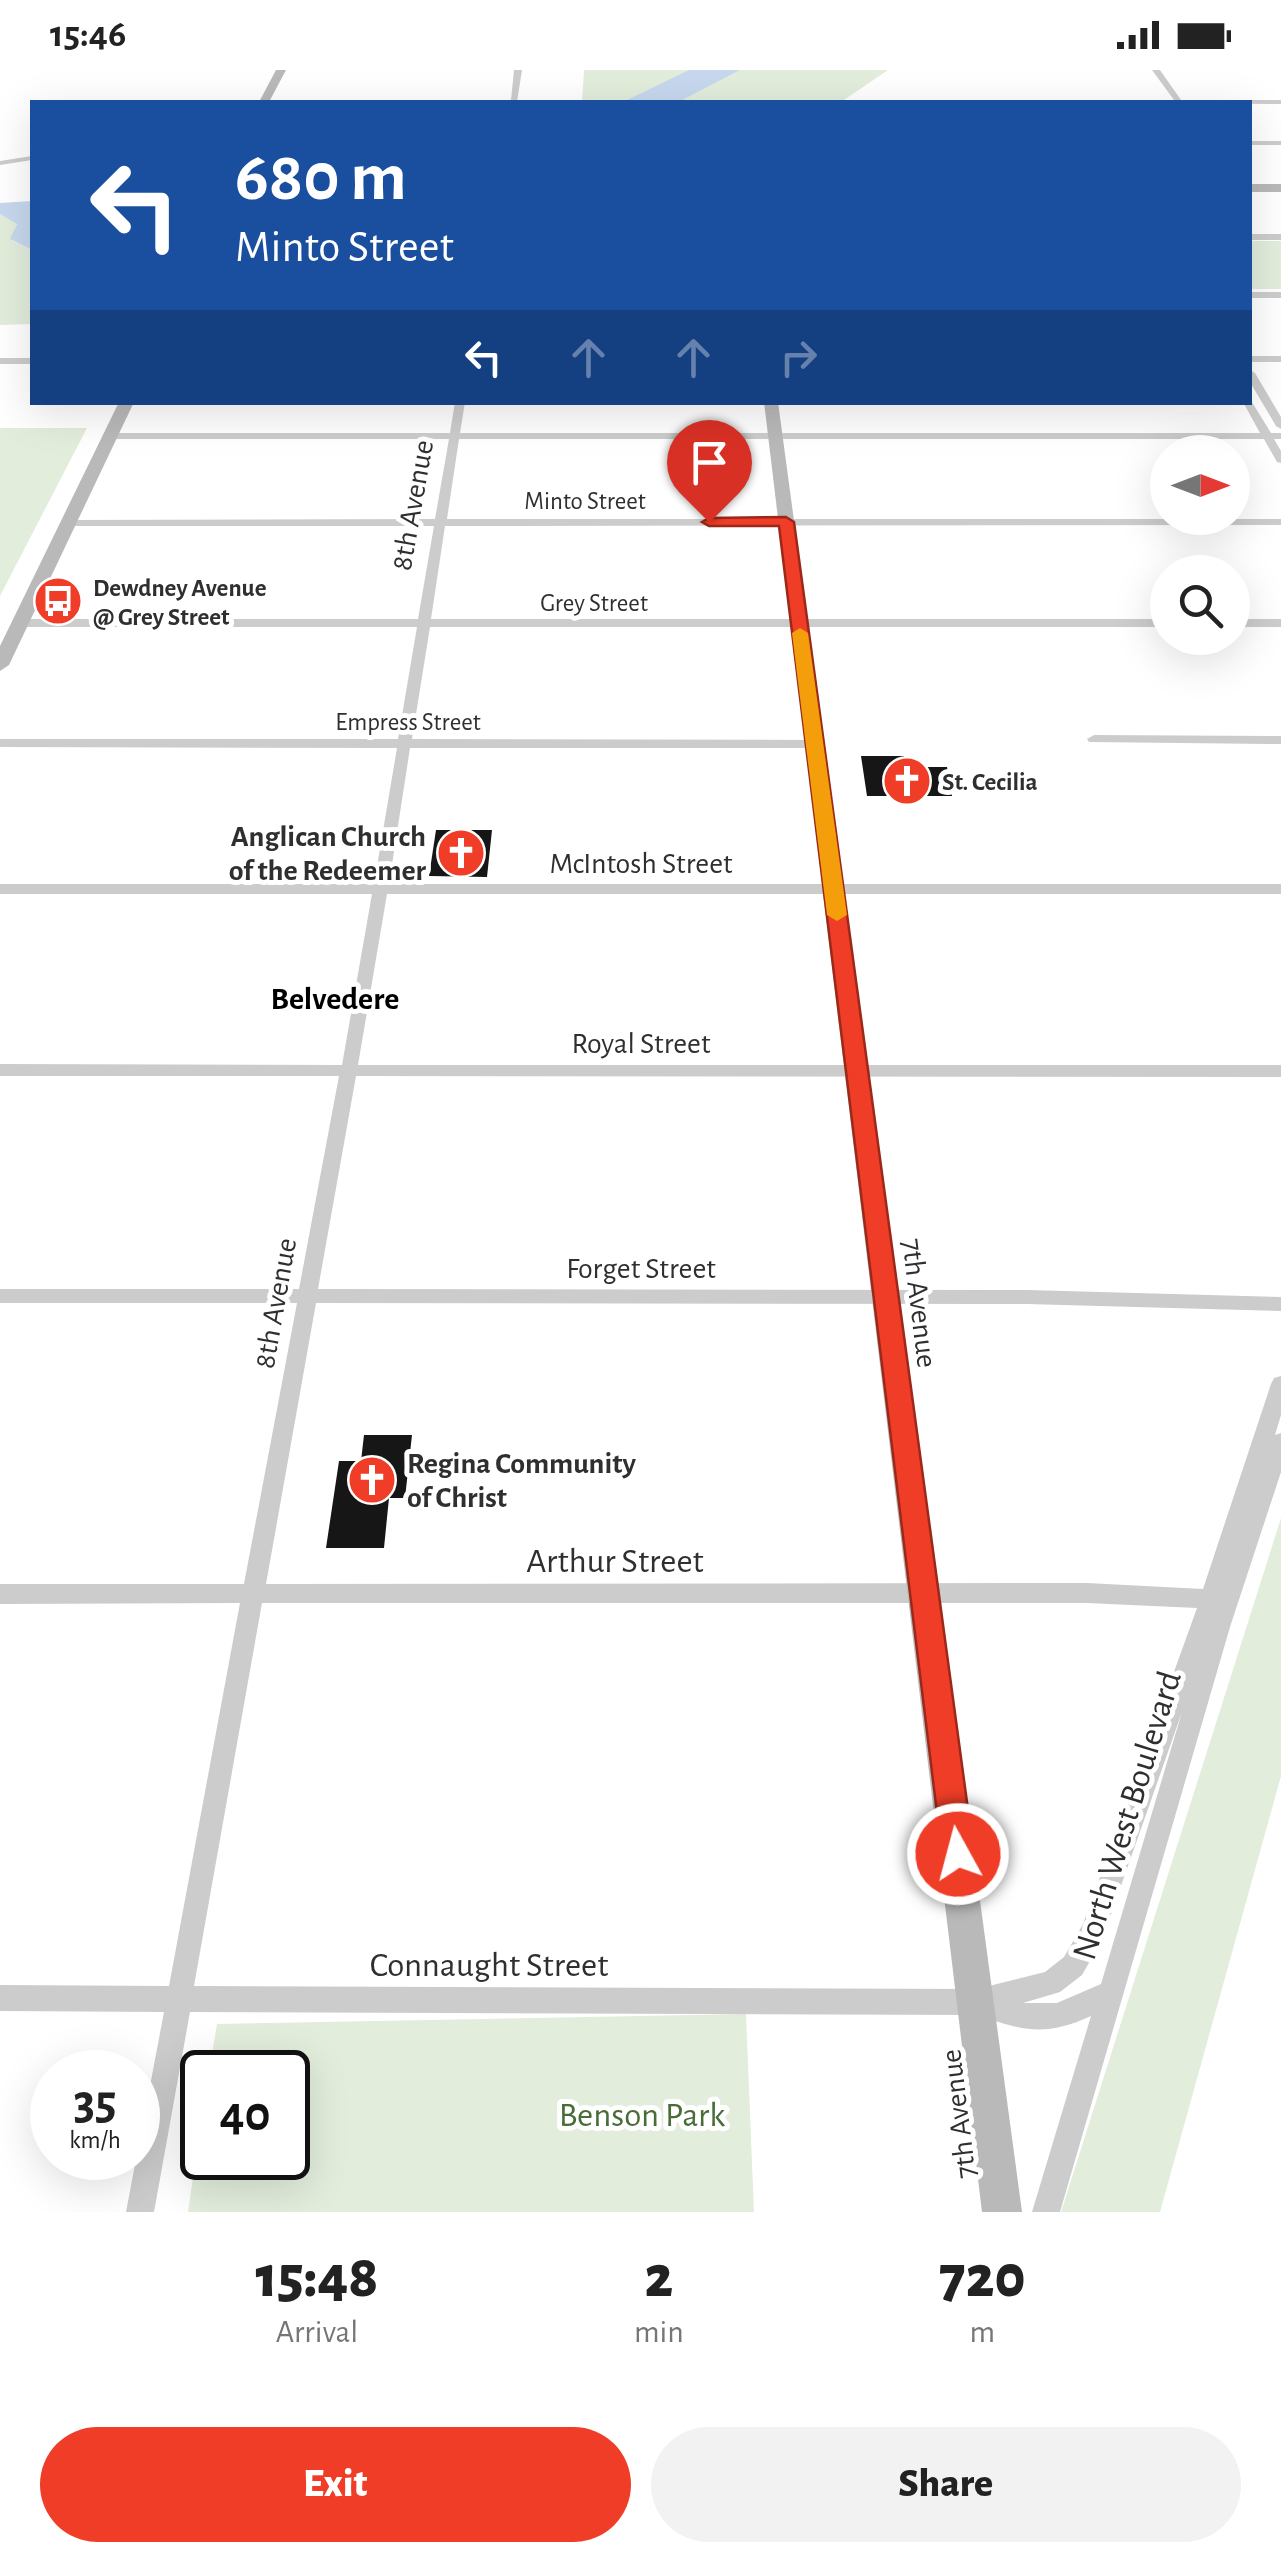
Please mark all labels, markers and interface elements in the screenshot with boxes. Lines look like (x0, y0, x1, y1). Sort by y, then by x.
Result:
text: 15:46 (50, 16, 126, 54)
icon: left (70, 140, 200, 270)
text: 680 m (235, 143, 407, 213)
text: Minto Street (235, 225, 454, 270)
icon: left (456, 330, 511, 385)
icon: ahead (561, 330, 616, 385)
icon: ahead (666, 330, 721, 385)
icon: right (771, 330, 826, 385)
pin (667, 420, 752, 523)
icon: arrive (682, 435, 737, 490)
north arrow (1150, 435, 1250, 535)
map controls (1150, 435, 1250, 655)
street label: 8th Avenue (387, 438, 439, 573)
street label: Minto Street (524, 489, 646, 514)
button: search (1150, 555, 1250, 655)
bus stop icon: Dewdney Avenue @ Grey Street (32, 575, 84, 627)
place label: Dewdney Avenue @ Grey Street (93, 576, 267, 630)
street label: Grey Street (540, 591, 648, 616)
street label: Empress Street (335, 710, 481, 735)
church icon: St. Cecilia (881, 755, 933, 807)
place label: St. Cecilia (942, 770, 1038, 795)
place label: Anglican Church of the Redeemer (229, 822, 427, 886)
church icon: Anglican Church of the Redeemer (435, 827, 487, 879)
street label: McIntosh Street (549, 849, 733, 879)
district label: Belvedere (271, 983, 399, 1015)
street label: Royal Street (571, 1029, 711, 1059)
street label: 8th Avenue (250, 1236, 302, 1371)
street label: 7th Avenue (896, 1237, 942, 1370)
street label: Forget Street (566, 1254, 716, 1284)
place label: Regina Community of Christ (407, 1449, 636, 1513)
church icon: Regina Community of Christ (346, 1454, 398, 1506)
street label: Arthur Street (526, 1544, 704, 1579)
street label: North West Boulevard (1067, 1667, 1188, 1964)
position arrow (906, 1802, 1010, 1906)
street label: Connaught Street (370, 1948, 608, 1983)
street label: 7th Avenue (936, 2047, 982, 2180)
speed limit sign: 40 (180, 2050, 310, 2180)
text: 35 (73, 2078, 117, 2128)
park label: Benson Park (559, 2098, 725, 2133)
text: km/h (69, 2128, 121, 2153)
text: 15:48 (255, 2248, 378, 2308)
text: 2 (644, 2248, 673, 2308)
text: 720 (939, 2248, 1026, 2308)
text: Arrival (276, 2316, 358, 2348)
text: min (634, 2316, 684, 2348)
text: m (970, 2316, 995, 2348)
button: Exit (40, 2427, 631, 2542)
button: Share (651, 2427, 1241, 2542)

